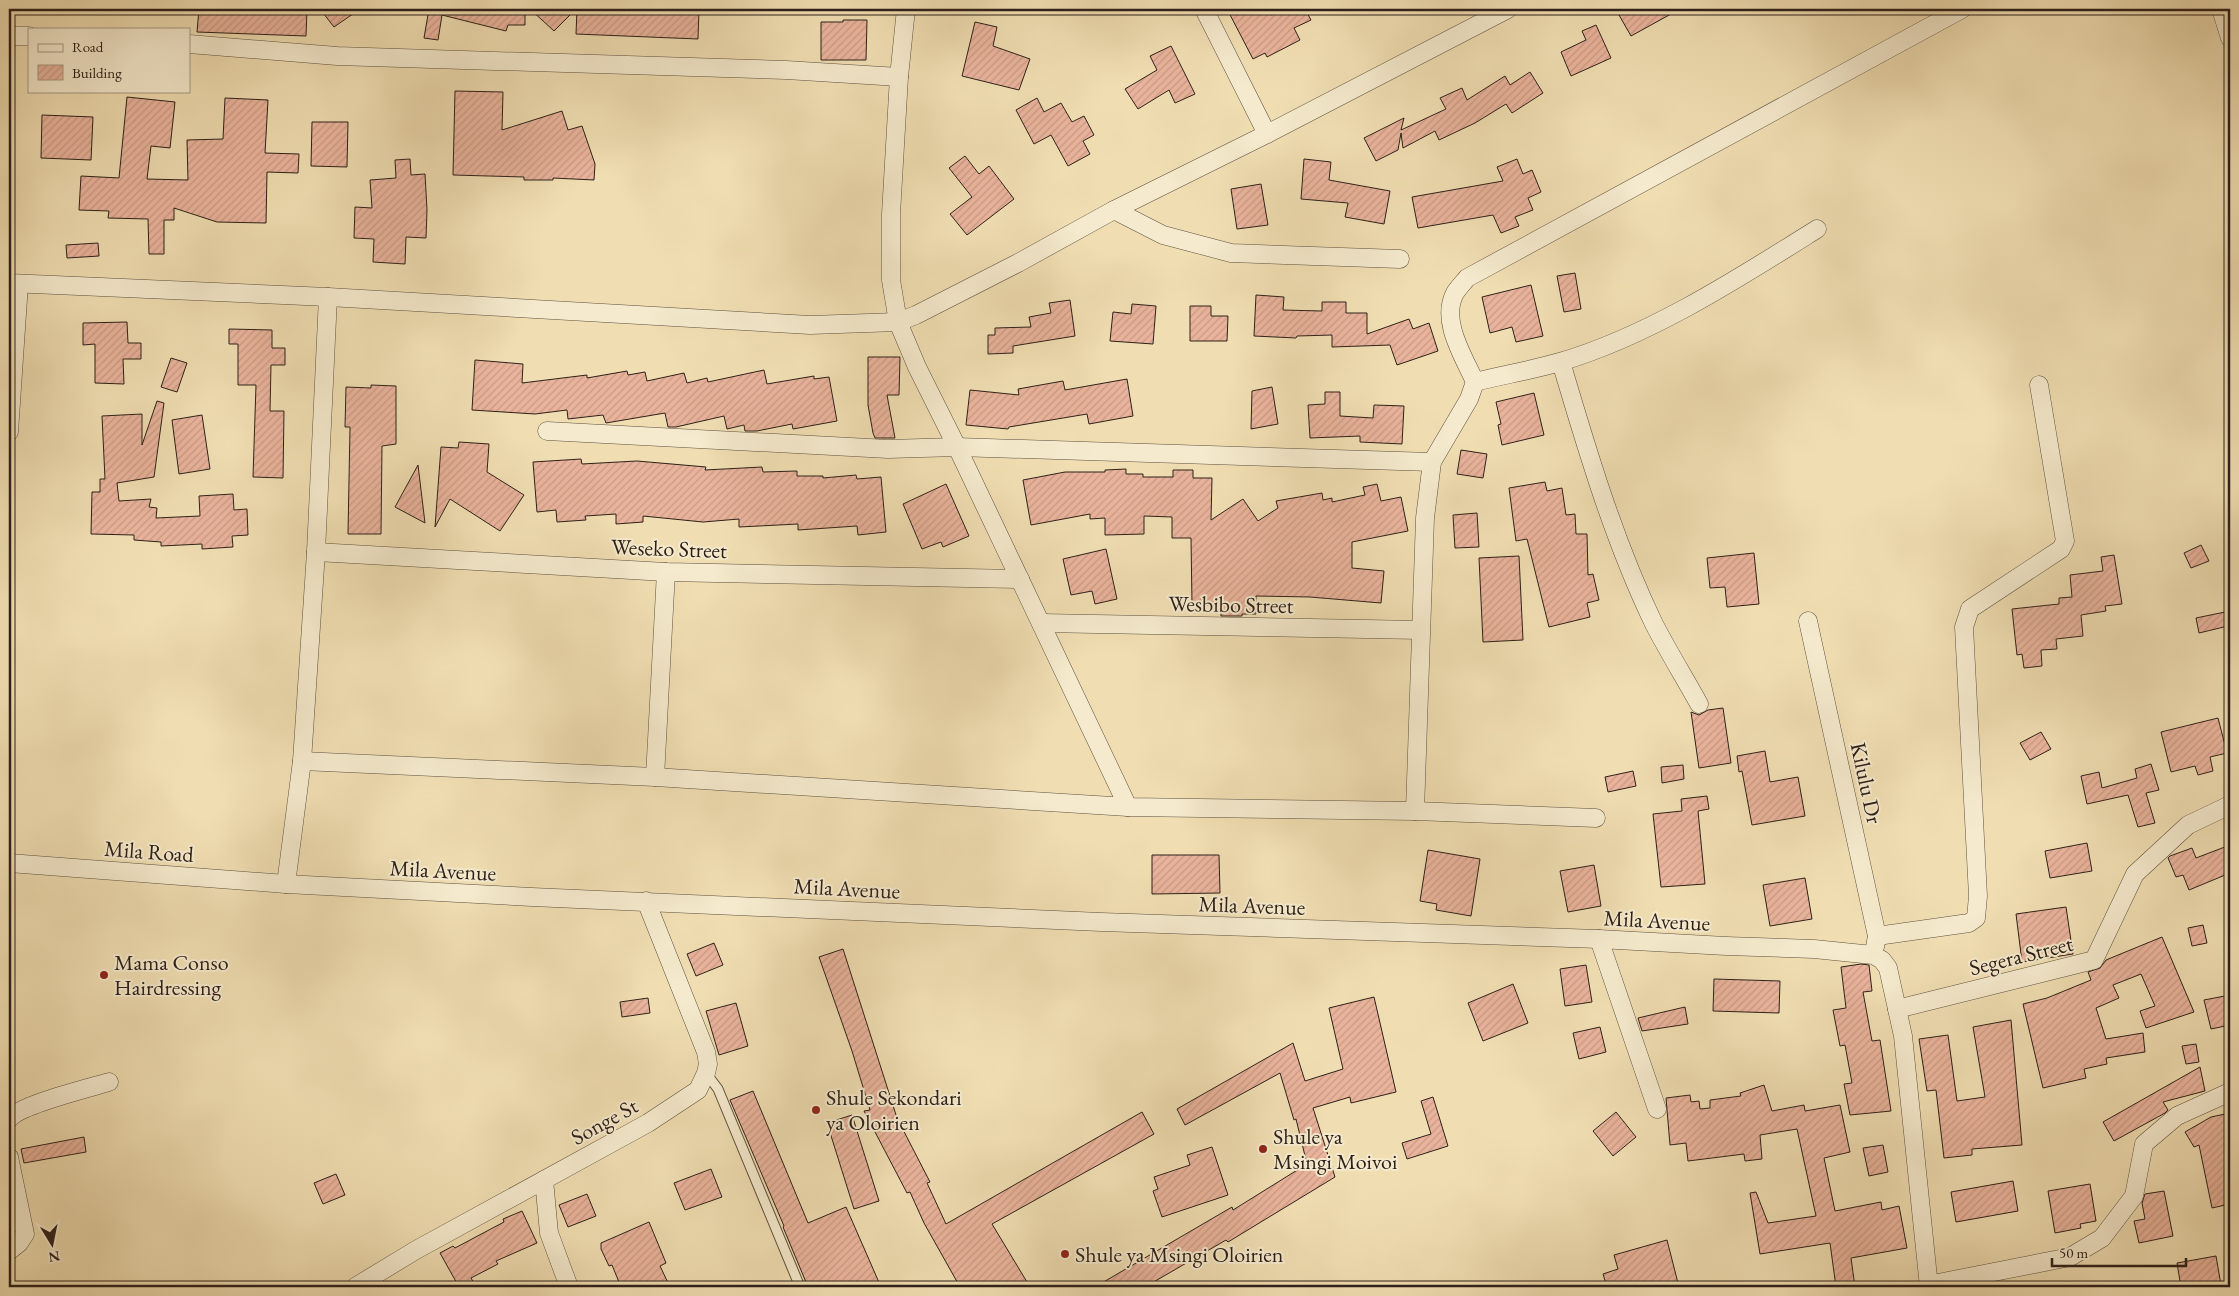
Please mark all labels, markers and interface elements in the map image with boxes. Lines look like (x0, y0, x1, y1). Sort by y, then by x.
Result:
legend (28, 28, 190, 92)
text: Road (72, 37, 104, 56)
text: Building (72, 63, 122, 82)
street label: Weseko Street (610, 532, 728, 565)
street label: Wesbibo Street (1168, 589, 1294, 620)
street label: Kilulu Dr (1844, 740, 1889, 827)
street label: Mila Road (103, 834, 196, 869)
street label: Mila Avenue (389, 853, 497, 888)
street label: Mila Avenue (793, 871, 901, 906)
street label: Mila Avenue (1198, 889, 1306, 922)
street label: Mila Avenue (1603, 903, 1711, 938)
street label: Segera Street (1966, 929, 2076, 982)
place label: Mama Conso Hairdressing (114, 948, 229, 1002)
marker: Mama Conso Hairdressing (98, 969, 110, 981)
place label: Shule Sekondari ya Oloirien (826, 1083, 962, 1137)
street label: Songe St (566, 1091, 643, 1152)
marker: Shule Sekondari ya Oloirien (810, 1104, 822, 1116)
place label: Shule ya Msingi Moivoi (1273, 1122, 1397, 1176)
marker: Shule ya Msingi Moivoi (1257, 1143, 1269, 1155)
north arrow (28, 1218, 78, 1268)
scale bar (2052, 1236, 2185, 1268)
place label: Shule ya Msingi Oloirien (1075, 1240, 1284, 1269)
text: 50 m (2059, 1243, 2088, 1262)
text: N (46, 1247, 61, 1267)
marker: Shule ya Msingi Oloirien (1059, 1248, 1071, 1260)

